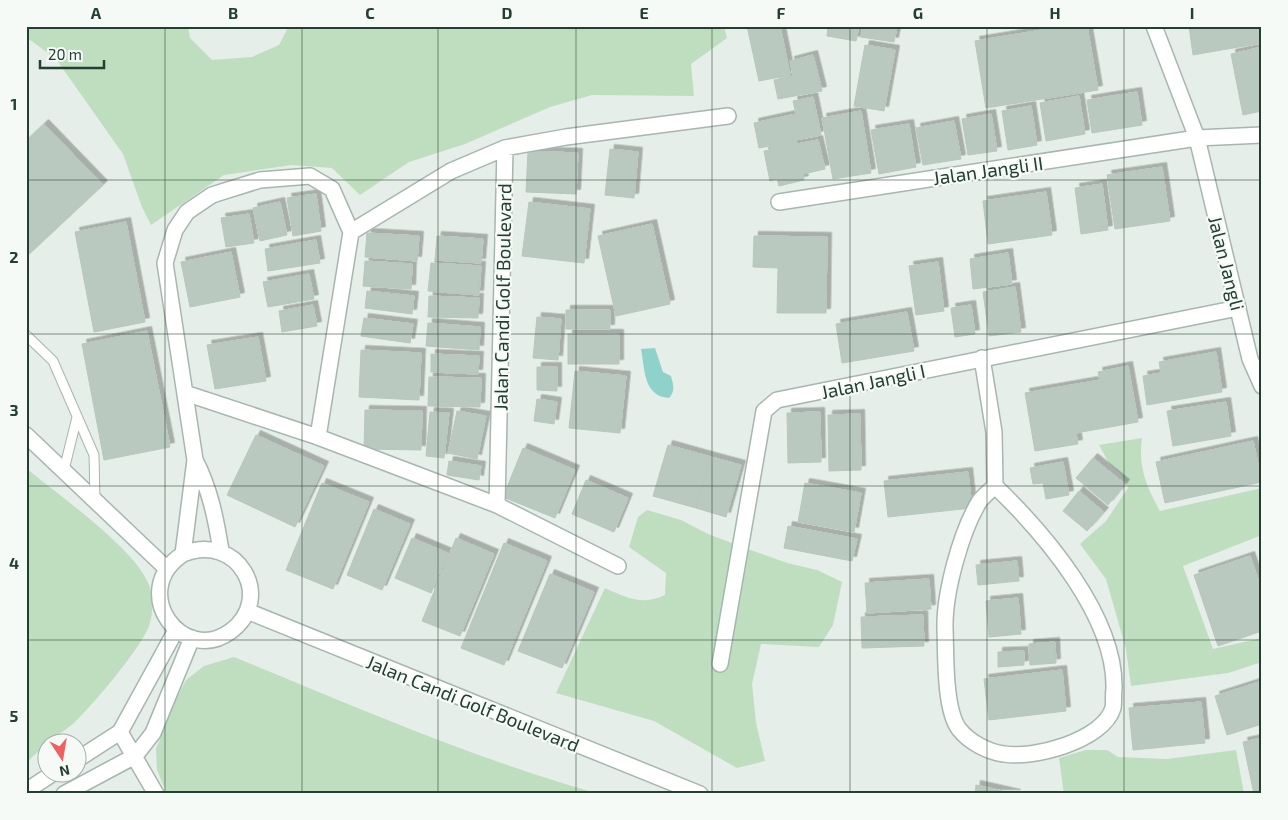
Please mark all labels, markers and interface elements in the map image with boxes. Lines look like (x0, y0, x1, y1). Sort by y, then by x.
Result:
text: A (91, 3, 102, 22)
text: B (228, 3, 238, 22)
text: C (365, 3, 375, 22)
text: D (502, 3, 513, 22)
text: E (639, 3, 649, 22)
text: F (777, 3, 786, 22)
text: G (913, 3, 923, 22)
text: H (1049, 3, 1061, 22)
text: I (1190, 3, 1194, 22)
scale bar (40, 38, 104, 70)
text: 20 m (48, 45, 82, 63)
text: 1 (11, 94, 17, 113)
street label: Jalan Jangli II (931, 151, 1045, 189)
street label: Jalan Candi Golf Boulevard (489, 183, 515, 411)
street label: Jalan Jangli (1204, 213, 1250, 313)
text: 2 (9, 247, 19, 266)
street label: Jalan Jangli I (819, 359, 927, 403)
text: 3 (9, 400, 19, 419)
text: 4 (9, 553, 19, 572)
street label: Jalan Candi Golf Boulevard (363, 650, 583, 756)
text: 5 (10, 706, 19, 725)
north arrow (38, 732, 88, 782)
text: N (58, 762, 72, 781)

